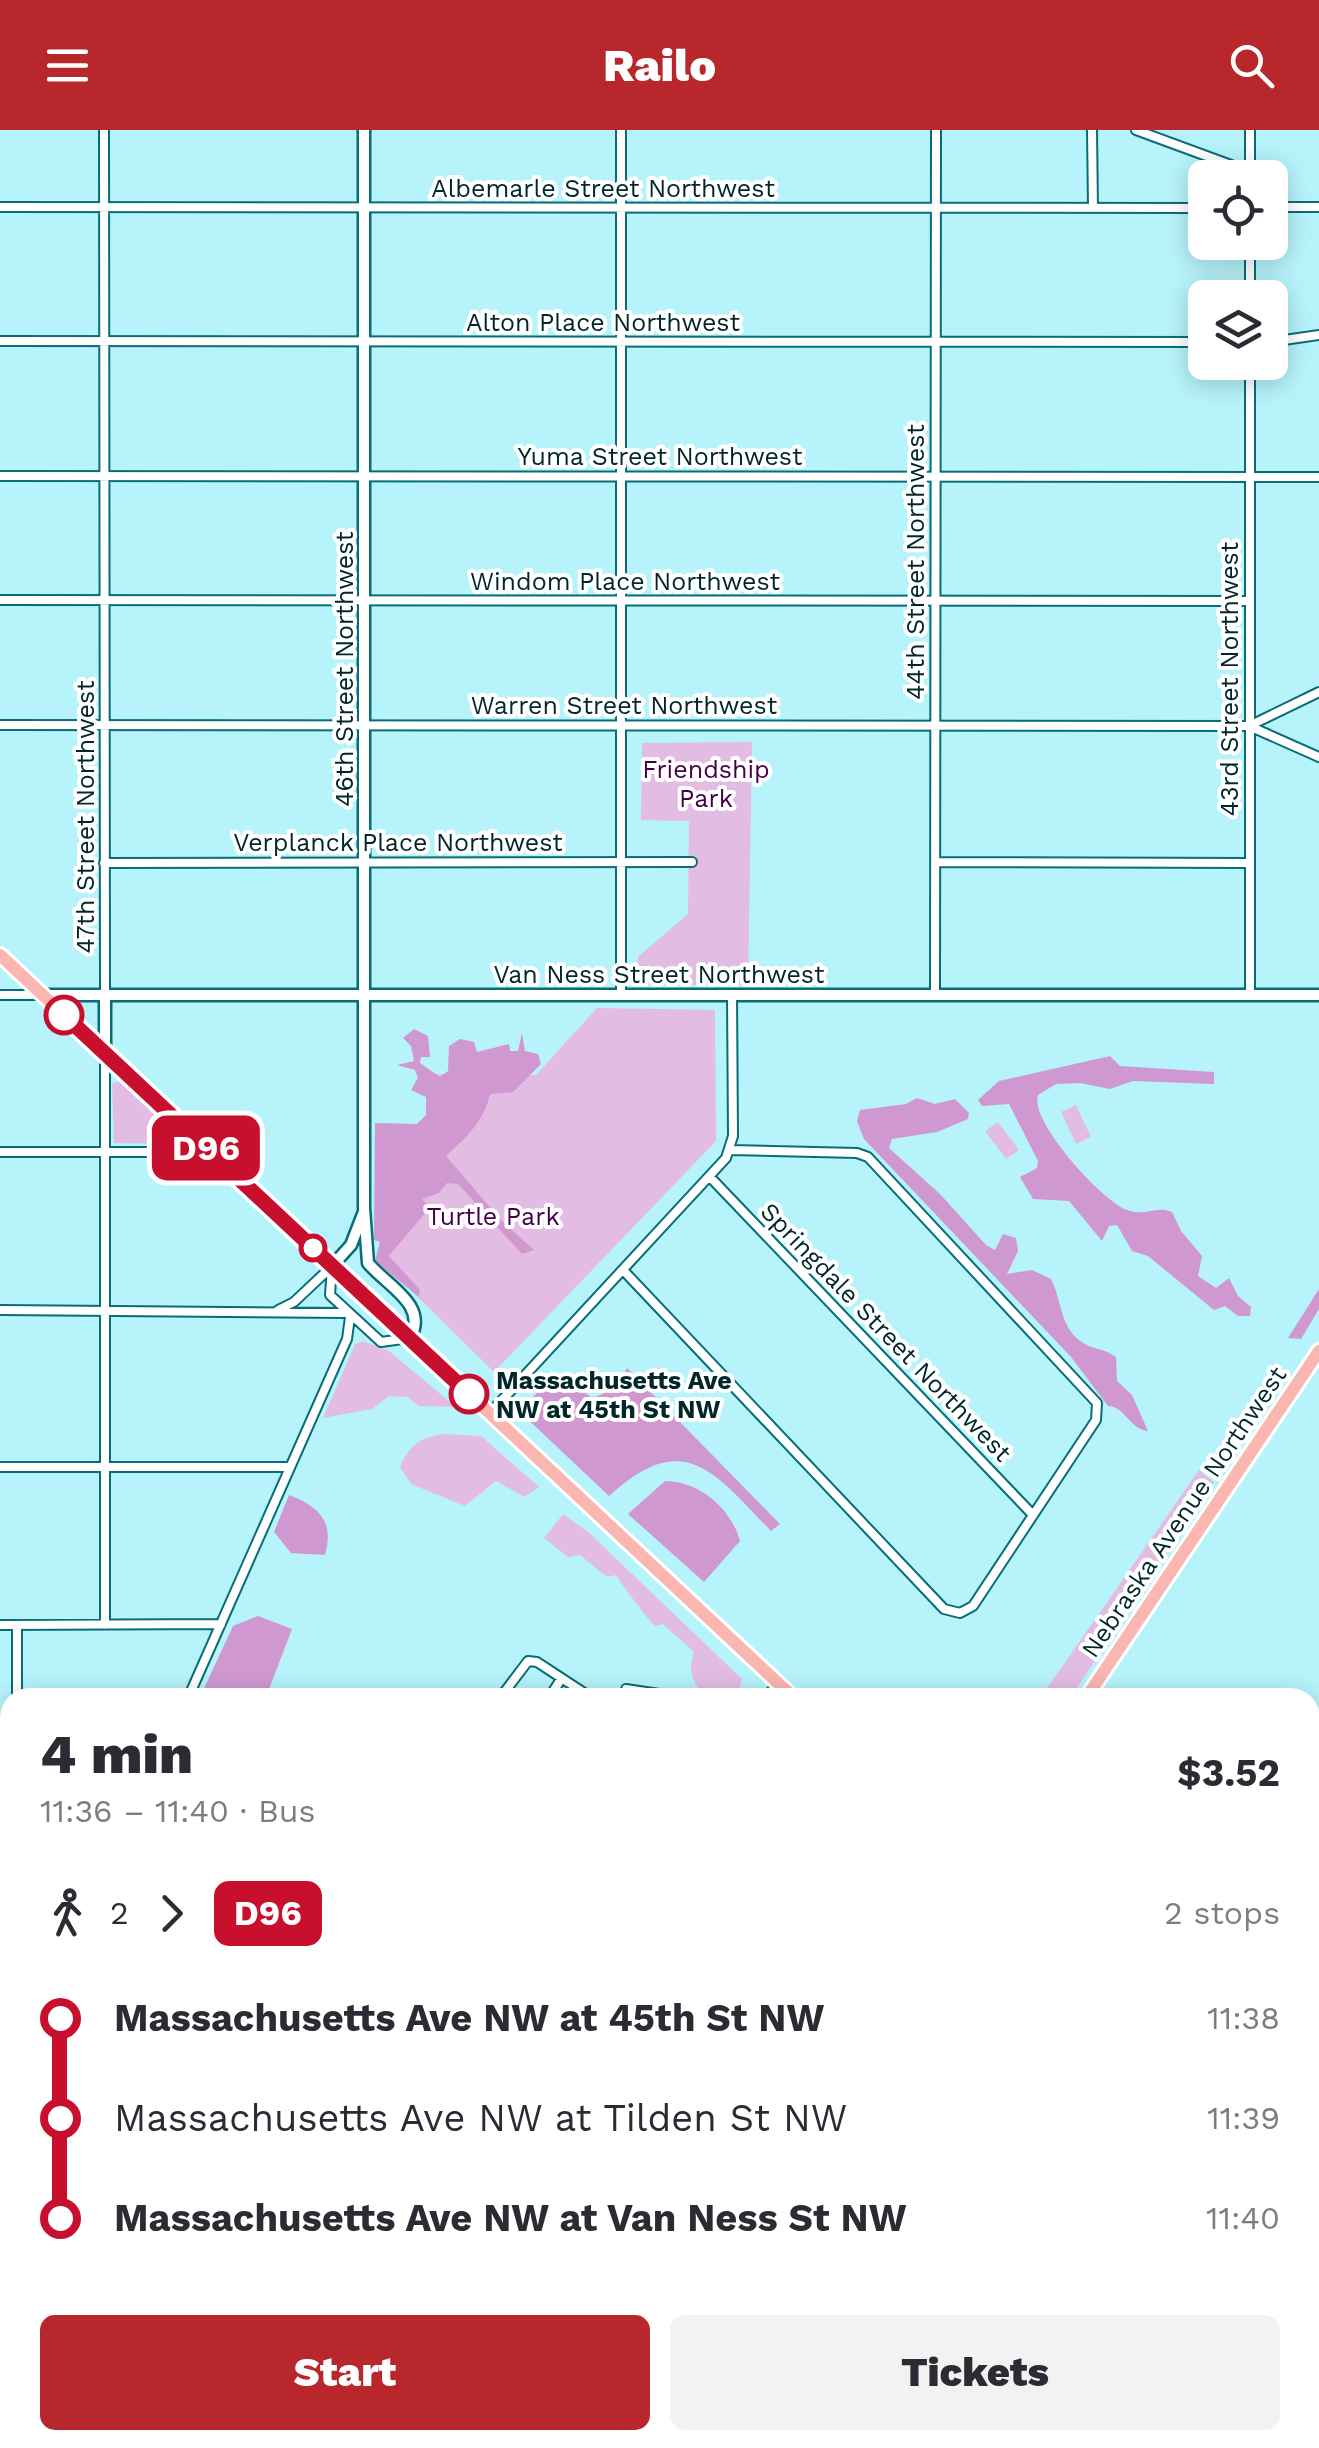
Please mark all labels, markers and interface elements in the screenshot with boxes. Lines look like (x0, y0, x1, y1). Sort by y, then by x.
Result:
icon: menu (40, 38, 95, 93)
icon: search (1224, 38, 1279, 93)
text: Railo (603, 39, 716, 92)
map controls (1188, 160, 1288, 380)
button: locate (1188, 160, 1288, 260)
street label: Albemarle Street Northwest (431, 174, 775, 203)
button: layers (1188, 280, 1288, 380)
street label: Alton Place Northwest (466, 308, 741, 337)
street label: 44th Street Northwest (901, 424, 930, 700)
street label: Yuma Street Northwest (517, 442, 803, 471)
street label: 46th Street Northwest (330, 531, 359, 807)
street label: 43rd Street Northwest (1215, 541, 1244, 816)
street label: Windom Place Northwest (470, 567, 781, 596)
street label: 47th Street Northwest (71, 680, 100, 954)
street label: Warren Street Northwest (471, 691, 778, 720)
park label: Friendship Park (642, 755, 770, 813)
street label: Verplanck Place Northwest (233, 828, 563, 857)
street label: Van Ness Street Northwest (493, 960, 825, 989)
unlabelled marker (45, 996, 83, 1034)
line badge: D96 (148, 1116, 264, 1180)
text: D96 (172, 1127, 240, 1169)
street label: Springdale Street Northwest (755, 1197, 1018, 1468)
park label: Turtle Park (426, 1202, 560, 1231)
unlabelled marker (300, 1235, 326, 1261)
street label: Nebraska Avenue Northwest (1076, 1361, 1293, 1663)
place label: Massachusetts Ave NW at 45th St NW (496, 1366, 732, 1424)
marker: Massachusetts Ave NW at 45th St NW (450, 1375, 488, 1413)
text: 4 min (40, 1722, 193, 1786)
text: $3.52 (1177, 1751, 1280, 1795)
text: 11:36 – 11:40 · Bus (40, 1792, 315, 1830)
icon: walk (40, 1886, 95, 1941)
icon: forward (144, 1886, 199, 1941)
text: D96 (234, 1892, 302, 1934)
text: 2 (110, 1894, 129, 1932)
text: 2 stops (1164, 1894, 1280, 1932)
text: Massachusetts Ave NW at 45th St NW (114, 1996, 824, 2040)
text: 11:38 (1207, 1999, 1280, 2037)
text: Massachusetts Ave NW at Tilden St NW (114, 2096, 847, 2140)
text: 11:39 (1207, 2099, 1280, 2137)
text: Massachusetts Ave NW at Van Ness St NW (114, 2196, 907, 2240)
text: 11:40 (1206, 2199, 1280, 2237)
button: Start (40, 2315, 650, 2430)
button: Tickets (670, 2315, 1280, 2430)

